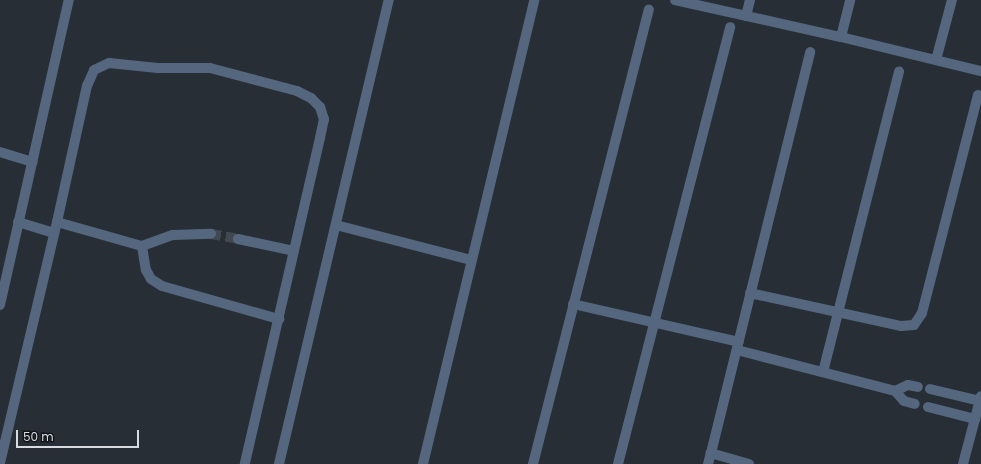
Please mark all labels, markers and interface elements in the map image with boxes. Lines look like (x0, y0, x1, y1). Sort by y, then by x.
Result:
scale bar (18, 422, 141, 448)
text: 50 m (23, 428, 54, 445)

